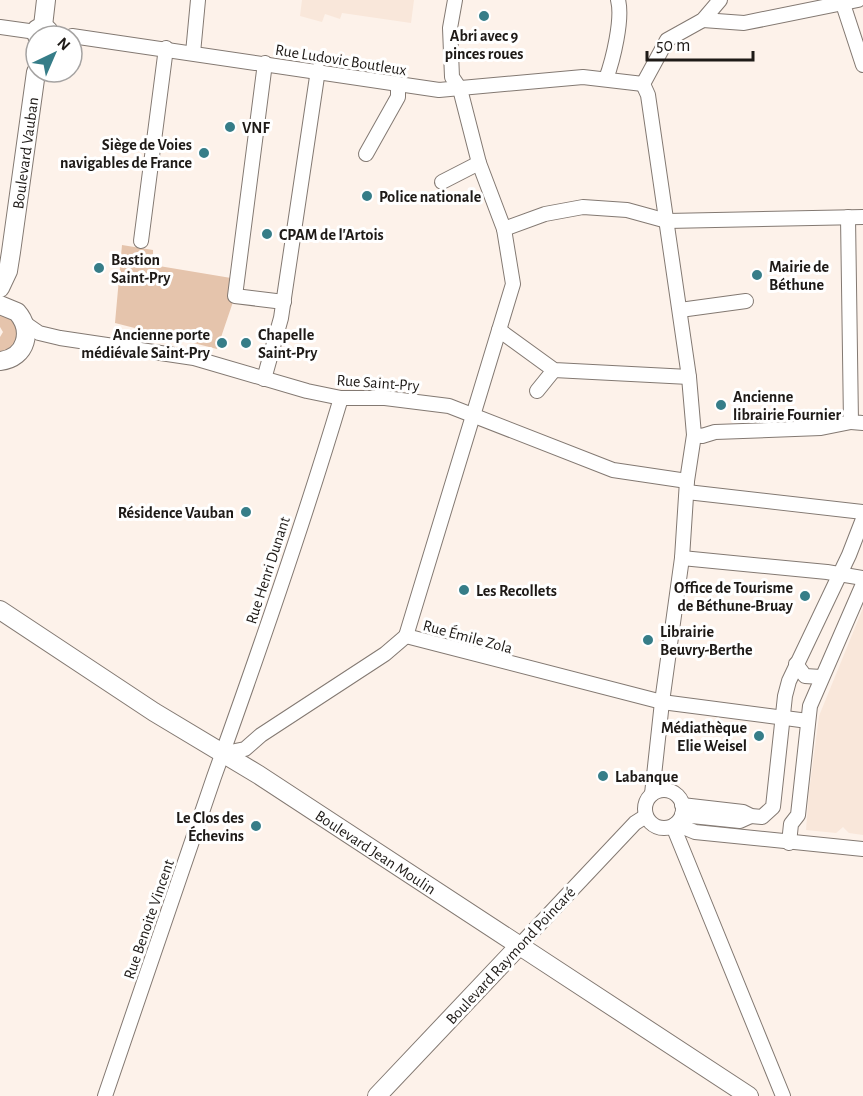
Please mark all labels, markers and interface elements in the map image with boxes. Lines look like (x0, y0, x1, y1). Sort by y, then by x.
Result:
marker: Abri avec 9 pinces roues (477, 9, 491, 23)
north arrow (24, 24, 84, 84)
scale bar (647, 24, 754, 62)
place label: Abri avec 9 pinces roues (445, 28, 523, 62)
text: N (54, 34, 73, 54)
text: 50 m (656, 37, 690, 55)
street label: Rue Ludovic Boutleux (274, 42, 408, 78)
street label: Boulevard Vauban (10, 96, 41, 210)
marker: VNF (223, 120, 237, 134)
place label: VNF (242, 120, 270, 136)
place label: Siège de Voies navigables de France (60, 137, 192, 171)
marker: Siège de Voies navigables de France (197, 146, 211, 160)
marker: Police nationale (360, 189, 374, 203)
place label: Police nationale (379, 189, 482, 205)
marker: CPAM de l'Artois (260, 227, 274, 241)
place label: CPAM de l'Artois (279, 227, 384, 243)
place label: Bastion Saint-Pry (111, 252, 171, 287)
place label: Mairie de Béthune (769, 259, 830, 293)
marker: Bastion Saint-Pry (92, 261, 106, 275)
marker: Mairie de Béthune (750, 268, 764, 282)
place label: Ancienne porte médiévale Saint-Pry (81, 327, 211, 362)
place label: Chapelle Saint-Pry (258, 327, 318, 362)
marker: Ancienne porte médiévale Saint-Pry (215, 336, 229, 350)
marker: Chapelle Saint-Pry (239, 336, 253, 350)
street label: Rue Saint-Pry (336, 372, 420, 395)
place label: Ancienne librairie Fournier (733, 389, 841, 423)
marker: Ancienne librairie Fournier (714, 398, 728, 412)
place label: Résidence Vauban (118, 505, 234, 521)
marker: Résidence Vauban (239, 505, 253, 519)
street label: Rue Henri Dunant (243, 515, 293, 626)
place label: Office de Tourisme de Béthune-Bruay (674, 580, 794, 615)
marker: Les Recollets (457, 583, 471, 597)
place label: Les Recollets (476, 583, 557, 599)
marker: Office de Tourisme de Béthune-Bruay (798, 589, 812, 603)
street label: Rue Émile Zola (421, 615, 515, 657)
place label: Librairie Beuvry-Berthe (660, 624, 753, 659)
marker: Librairie Beuvry-Berthe (641, 633, 655, 647)
place label: Médiathèque Elie Weisel (661, 720, 747, 754)
marker: Médiathèque Elie Weisel (752, 729, 766, 743)
marker: Labanque (596, 769, 610, 783)
place label: Labanque (615, 769, 679, 785)
street label: Boulevard Jean Moulin (312, 807, 438, 898)
place label: Le Clos des Échevins (176, 810, 244, 844)
marker: Le Clos des Échevins (249, 819, 263, 833)
street label: Rue Benoite Vincent (121, 857, 177, 981)
street label: Boulevard Raymond Poincaré (443, 884, 579, 1028)

